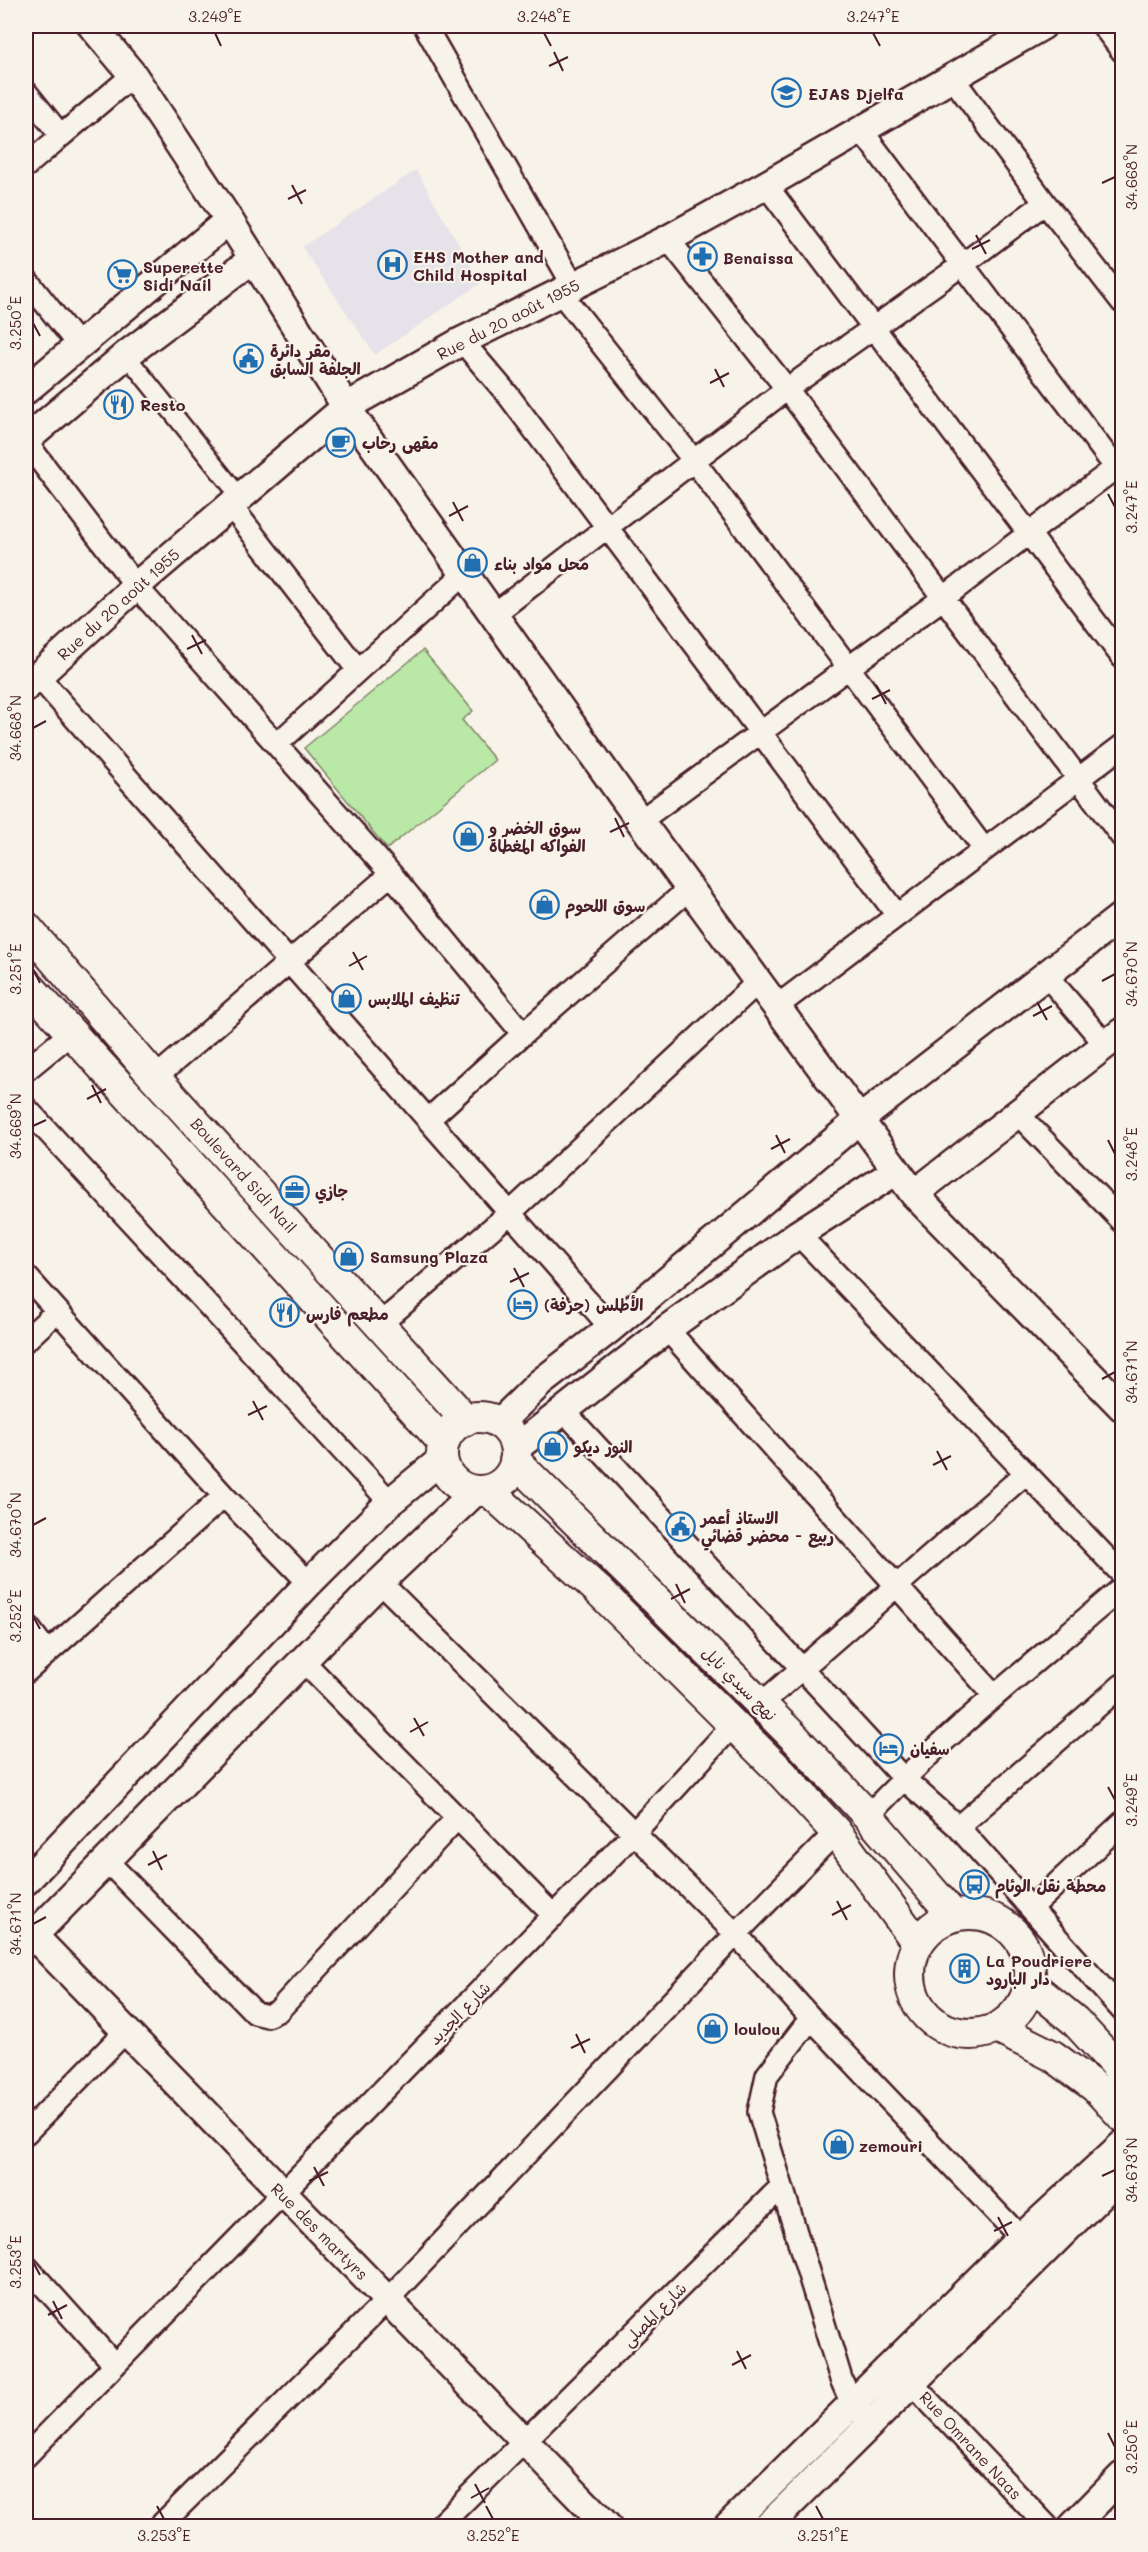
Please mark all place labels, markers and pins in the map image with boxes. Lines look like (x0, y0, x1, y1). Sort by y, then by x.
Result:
school or university icon: EJAS Djelfa (771, 77, 803, 109)
place label: EJAS Djelfa (808, 83, 904, 104)
pharmacy icon: Benaissa (686, 241, 718, 273)
place label: EHS Mother and Child Hospital (413, 246, 544, 285)
place label: Benaissa (723, 247, 794, 268)
hospital icon: EHS Mother and Child Hospital (376, 249, 408, 281)
place label: Superette Sidi Nail (143, 256, 223, 295)
supermarket icon: Superette Sidi Nail (106, 259, 138, 291)
place label: مقر دائرة الجلفة السابق (270, 340, 361, 379)
public building icon: مقر دائرة الجلفة السابق (233, 343, 265, 375)
restaurant icon: Resto (103, 388, 135, 420)
place label: Resto (140, 394, 186, 415)
cafe icon: مقهى رحاب (325, 426, 357, 458)
place label: مقهى رحاب (362, 432, 439, 454)
shop icon: محل مواد بناء (457, 547, 489, 579)
place label: محل مواد بناء (494, 553, 589, 575)
place label: سوق الخضر و الفواكه المغطاة (488, 817, 586, 857)
shop icon: سوق الخضر و الفواكه المغطاة (452, 820, 484, 852)
shop icon: سوق اللحوم (528, 889, 560, 921)
place label: سوق اللحوم (565, 895, 645, 919)
shop icon: تنظيف الملابس (331, 982, 363, 1014)
place label: تنظيف الملابس (368, 988, 461, 1009)
office icon: جازي (278, 1174, 310, 1206)
place label: جازي (315, 1180, 348, 1204)
shop icon: Samsung Plaza (333, 1240, 365, 1272)
place label: Samsung Plaza (370, 1246, 488, 1267)
hotel icon: الأطلس (حرفة) (507, 1288, 539, 1320)
place label: الأطلس (حرفة) (544, 1294, 643, 1315)
restaurant icon: مطعم فارس (269, 1297, 301, 1329)
place label: مطعم فارس (306, 1303, 389, 1327)
shop icon: النور ديكو (537, 1430, 569, 1462)
place label: النور ديكو (573, 1436, 632, 1459)
place label: الاستاذ أعمر ربيع - محضر قضائي (699, 1507, 834, 1551)
public building icon: الاستاذ أعمر ربيع - محضر قضائي (664, 1510, 696, 1542)
hotel icon: سفيان (873, 1732, 905, 1764)
place label: سفيان (910, 1738, 950, 1759)
bus stop icon: محطة نقل الوئام (958, 1869, 990, 1901)
place label: محطة نقل الوئام (995, 1875, 1106, 1899)
place label: La Poudriere دار البارود (986, 1950, 1092, 1991)
building icon: La Poudriere دار البارود (949, 1953, 981, 1985)
shop icon: loulou (697, 2012, 729, 2044)
place label: loulou (734, 2018, 780, 2039)
shop icon: zemouri (822, 2129, 854, 2161)
place label: zemouri (859, 2135, 923, 2156)

